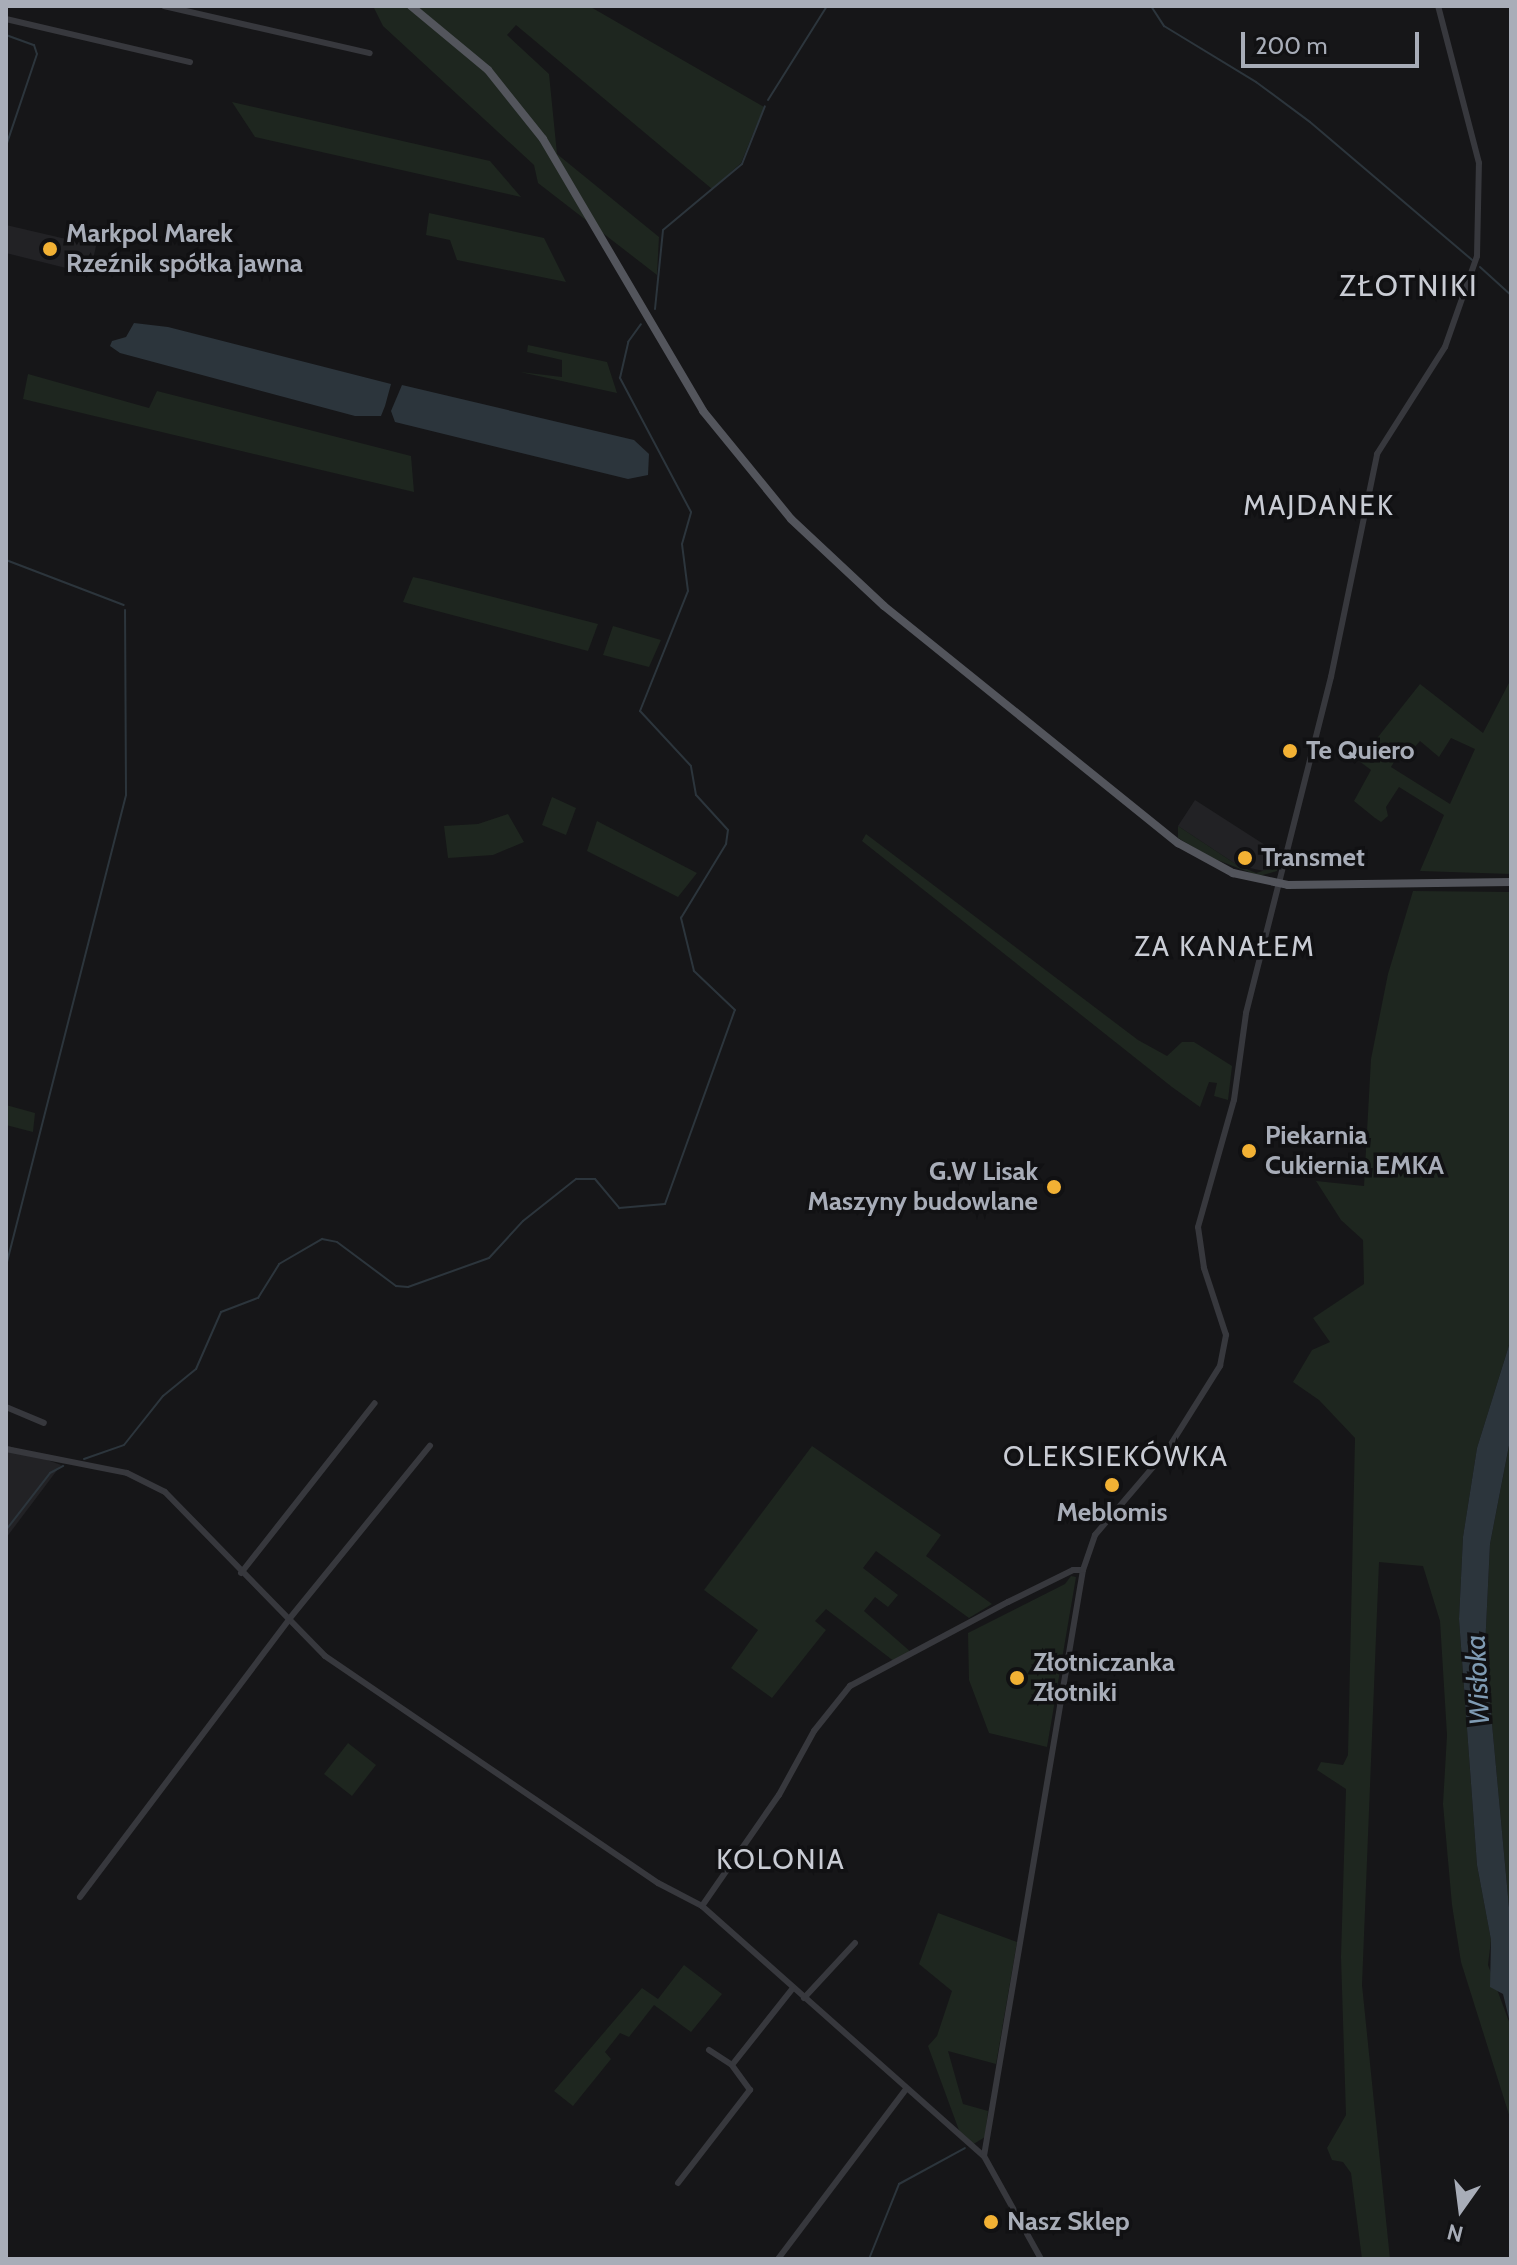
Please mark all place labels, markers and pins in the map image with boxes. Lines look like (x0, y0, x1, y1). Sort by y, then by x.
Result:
place label: Markpol Marek Rzeźnik spółka jawna (66, 218, 303, 280)
marker: Markpol Marek Rzeźnik spółka jawna (41, 240, 59, 258)
place label: Te Quiero (1306, 735, 1415, 767)
marker: Te Quiero (1281, 742, 1299, 760)
place label: Transmet (1261, 842, 1365, 874)
marker: Transmet (1236, 849, 1254, 867)
place label: Piekarnia Cukiernia EMKA (1265, 1120, 1444, 1182)
marker: Piekarnia Cukiernia EMKA (1240, 1142, 1258, 1160)
place label: G.W Lisak Maszyny budowlane (807, 1156, 1038, 1218)
marker: G.W Lisak Maszyny budowlane (1045, 1178, 1063, 1196)
marker: Meblomis (1103, 1476, 1121, 1494)
place label: Meblomis (1057, 1497, 1167, 1529)
place label: Złotniczanka Złotniki (1033, 1647, 1175, 1708)
marker: Złotniczanka Złotniki (1008, 1669, 1026, 1687)
place label: Nasz Sklep (1007, 2206, 1130, 2238)
marker: Nasz Sklep (982, 2213, 1000, 2231)

